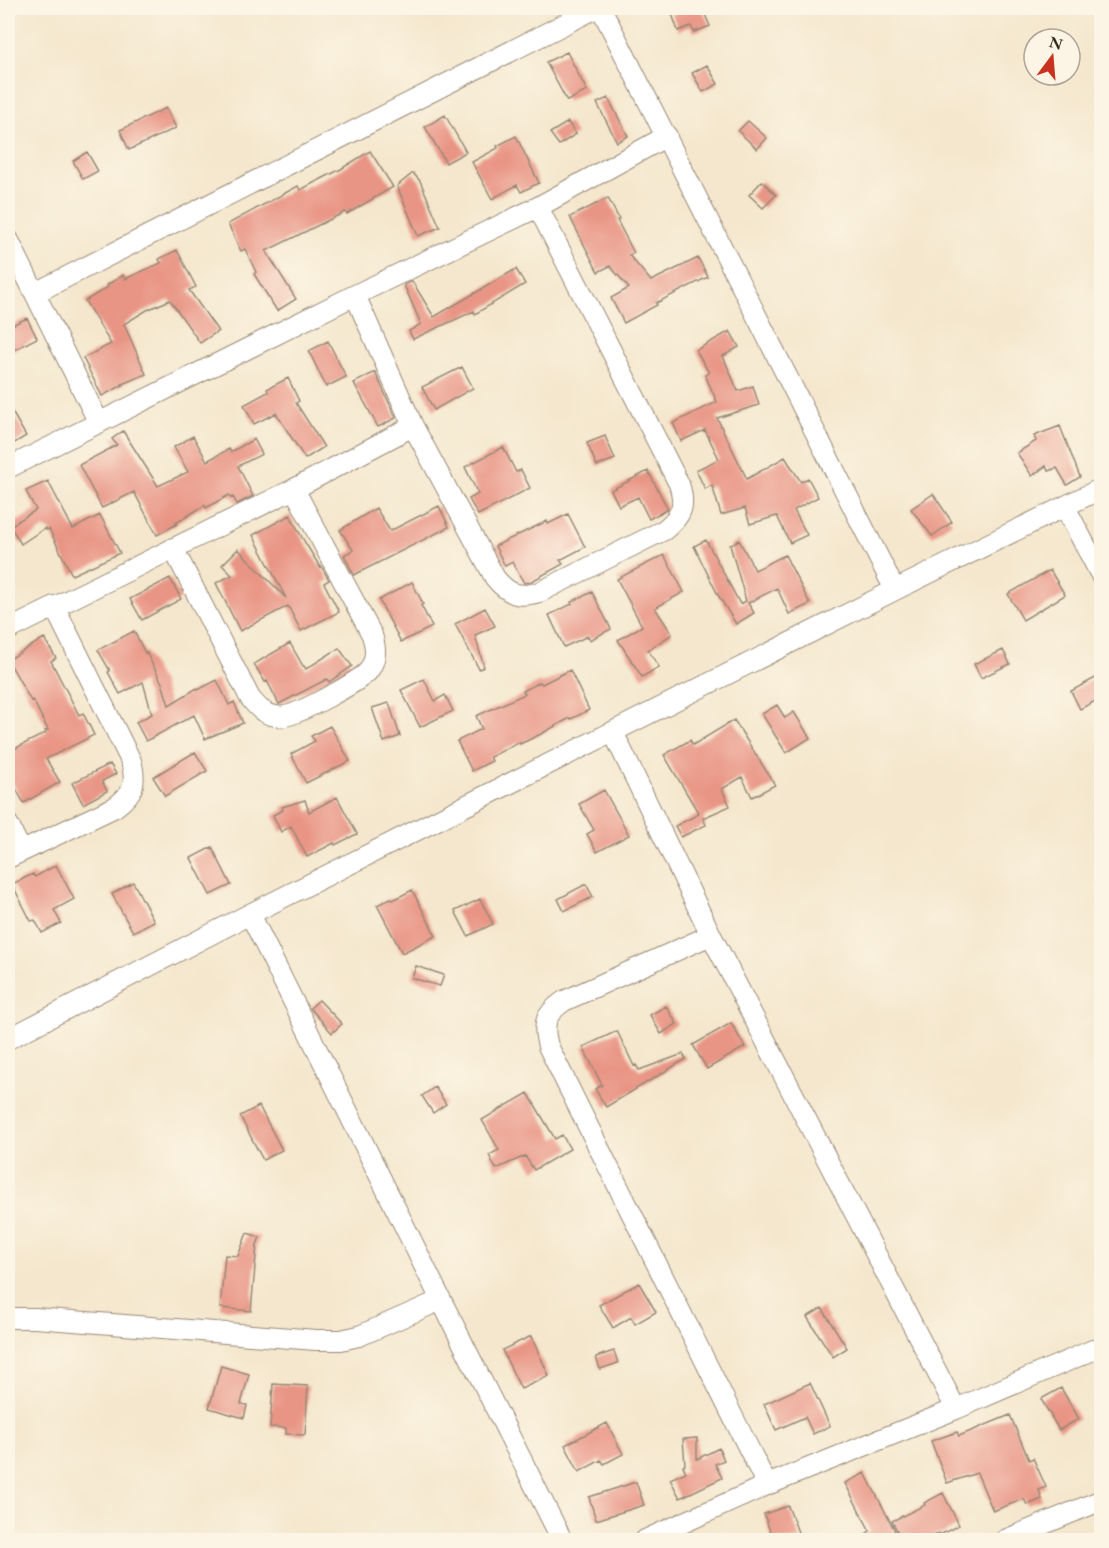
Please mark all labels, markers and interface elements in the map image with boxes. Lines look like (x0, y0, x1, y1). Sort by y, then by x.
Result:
north arrow (1022, 27, 1082, 87)
text: N (1047, 31, 1065, 55)

